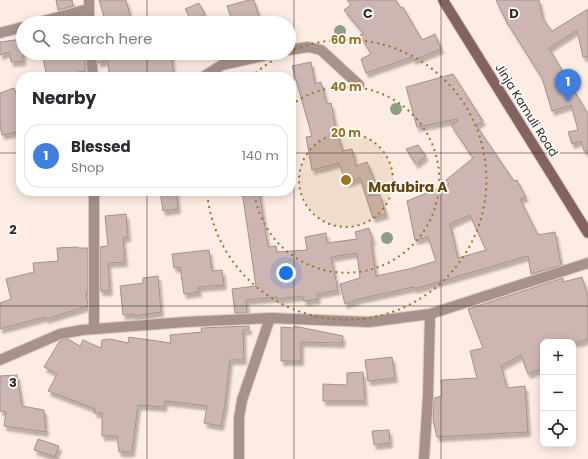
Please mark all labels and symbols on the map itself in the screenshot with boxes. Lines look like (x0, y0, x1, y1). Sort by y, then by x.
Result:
text: C (363, 4, 373, 23)
text: D (509, 4, 519, 23)
text: 60 m (331, 31, 362, 48)
street label: Jinja Kamuli Road (491, 60, 563, 160)
pin: 1 (555, 69, 581, 102)
text: 40 m (330, 78, 362, 95)
text: 20 m (331, 124, 361, 141)
centre of rings (339, 173, 353, 187)
district label: Mafubira A (368, 177, 448, 197)
text: 2 (9, 220, 17, 239)
your location (276, 263, 296, 283)
text: 3 (9, 373, 17, 392)

